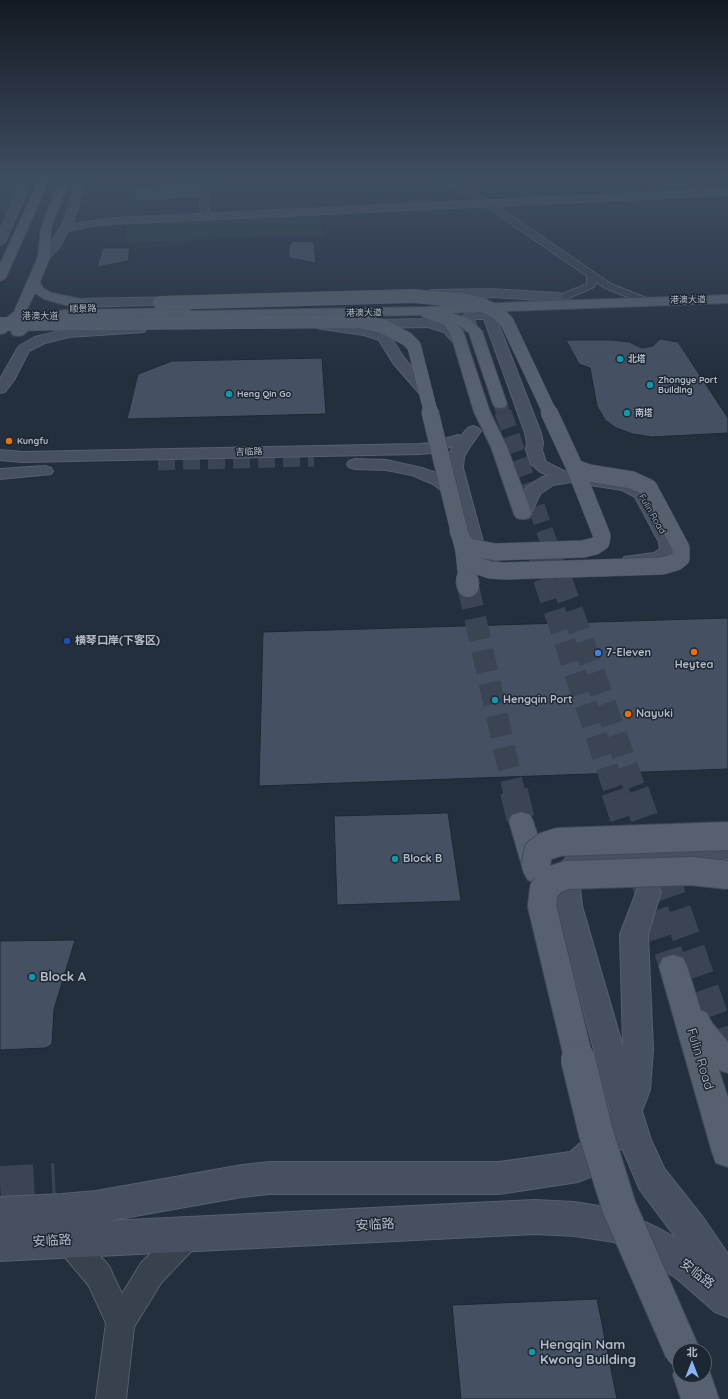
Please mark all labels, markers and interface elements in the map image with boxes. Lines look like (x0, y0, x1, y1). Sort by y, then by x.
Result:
street label: 港澳大道 (670, 294, 706, 306)
street label: 顺景路 (69, 303, 97, 315)
street label: 港澳大道 (346, 307, 382, 319)
street label: 港澳大道 (22, 311, 58, 321)
marker: 北塔 (615, 354, 625, 364)
place label: 北塔 (628, 354, 646, 364)
place label: Zhongye Port Building (658, 375, 717, 396)
marker: Zhongye Port Building (645, 380, 655, 390)
marker: Heng Qin Go (224, 389, 234, 399)
place label: Heng Qin Go (237, 389, 291, 399)
marker: 南塔 (622, 408, 632, 418)
place label: 南塔 (635, 408, 653, 418)
marker: Kungfu (4, 436, 14, 446)
place label: Kungfu (17, 436, 48, 446)
street label: 吉临路 (235, 446, 263, 458)
street label: Fulin Road (636, 492, 668, 536)
place label: 横琴口岸(下客区) (75, 634, 160, 648)
marker: 横琴口岸(下客区) (62, 636, 72, 646)
place label: 7-Eleven (606, 646, 651, 660)
marker: Heytea (689, 647, 699, 657)
marker: 7-Eleven (593, 648, 603, 658)
place label: Heytea (675, 658, 713, 672)
place label: Hengqin Port (503, 693, 573, 707)
marker: Hengqin Port (490, 695, 500, 705)
place label: Nayuki (636, 707, 673, 721)
marker: Nayuki (623, 709, 633, 719)
place label: Block B (403, 852, 442, 866)
marker: Block B (390, 854, 400, 864)
place label: Block A (40, 969, 86, 985)
marker: Block A (27, 972, 37, 982)
street label: Fulin Road (683, 1026, 717, 1092)
street label: 安临路 (355, 1216, 395, 1234)
street label: 安临路 (32, 1232, 72, 1250)
street label: 安临路 (677, 1256, 717, 1292)
place label: Hengqin Nam Kwong Building (540, 1337, 636, 1368)
north arrow (672, 1343, 712, 1383)
text: 北 (687, 1345, 698, 1359)
marker: Hengqin Nam Kwong Building (527, 1347, 537, 1357)

